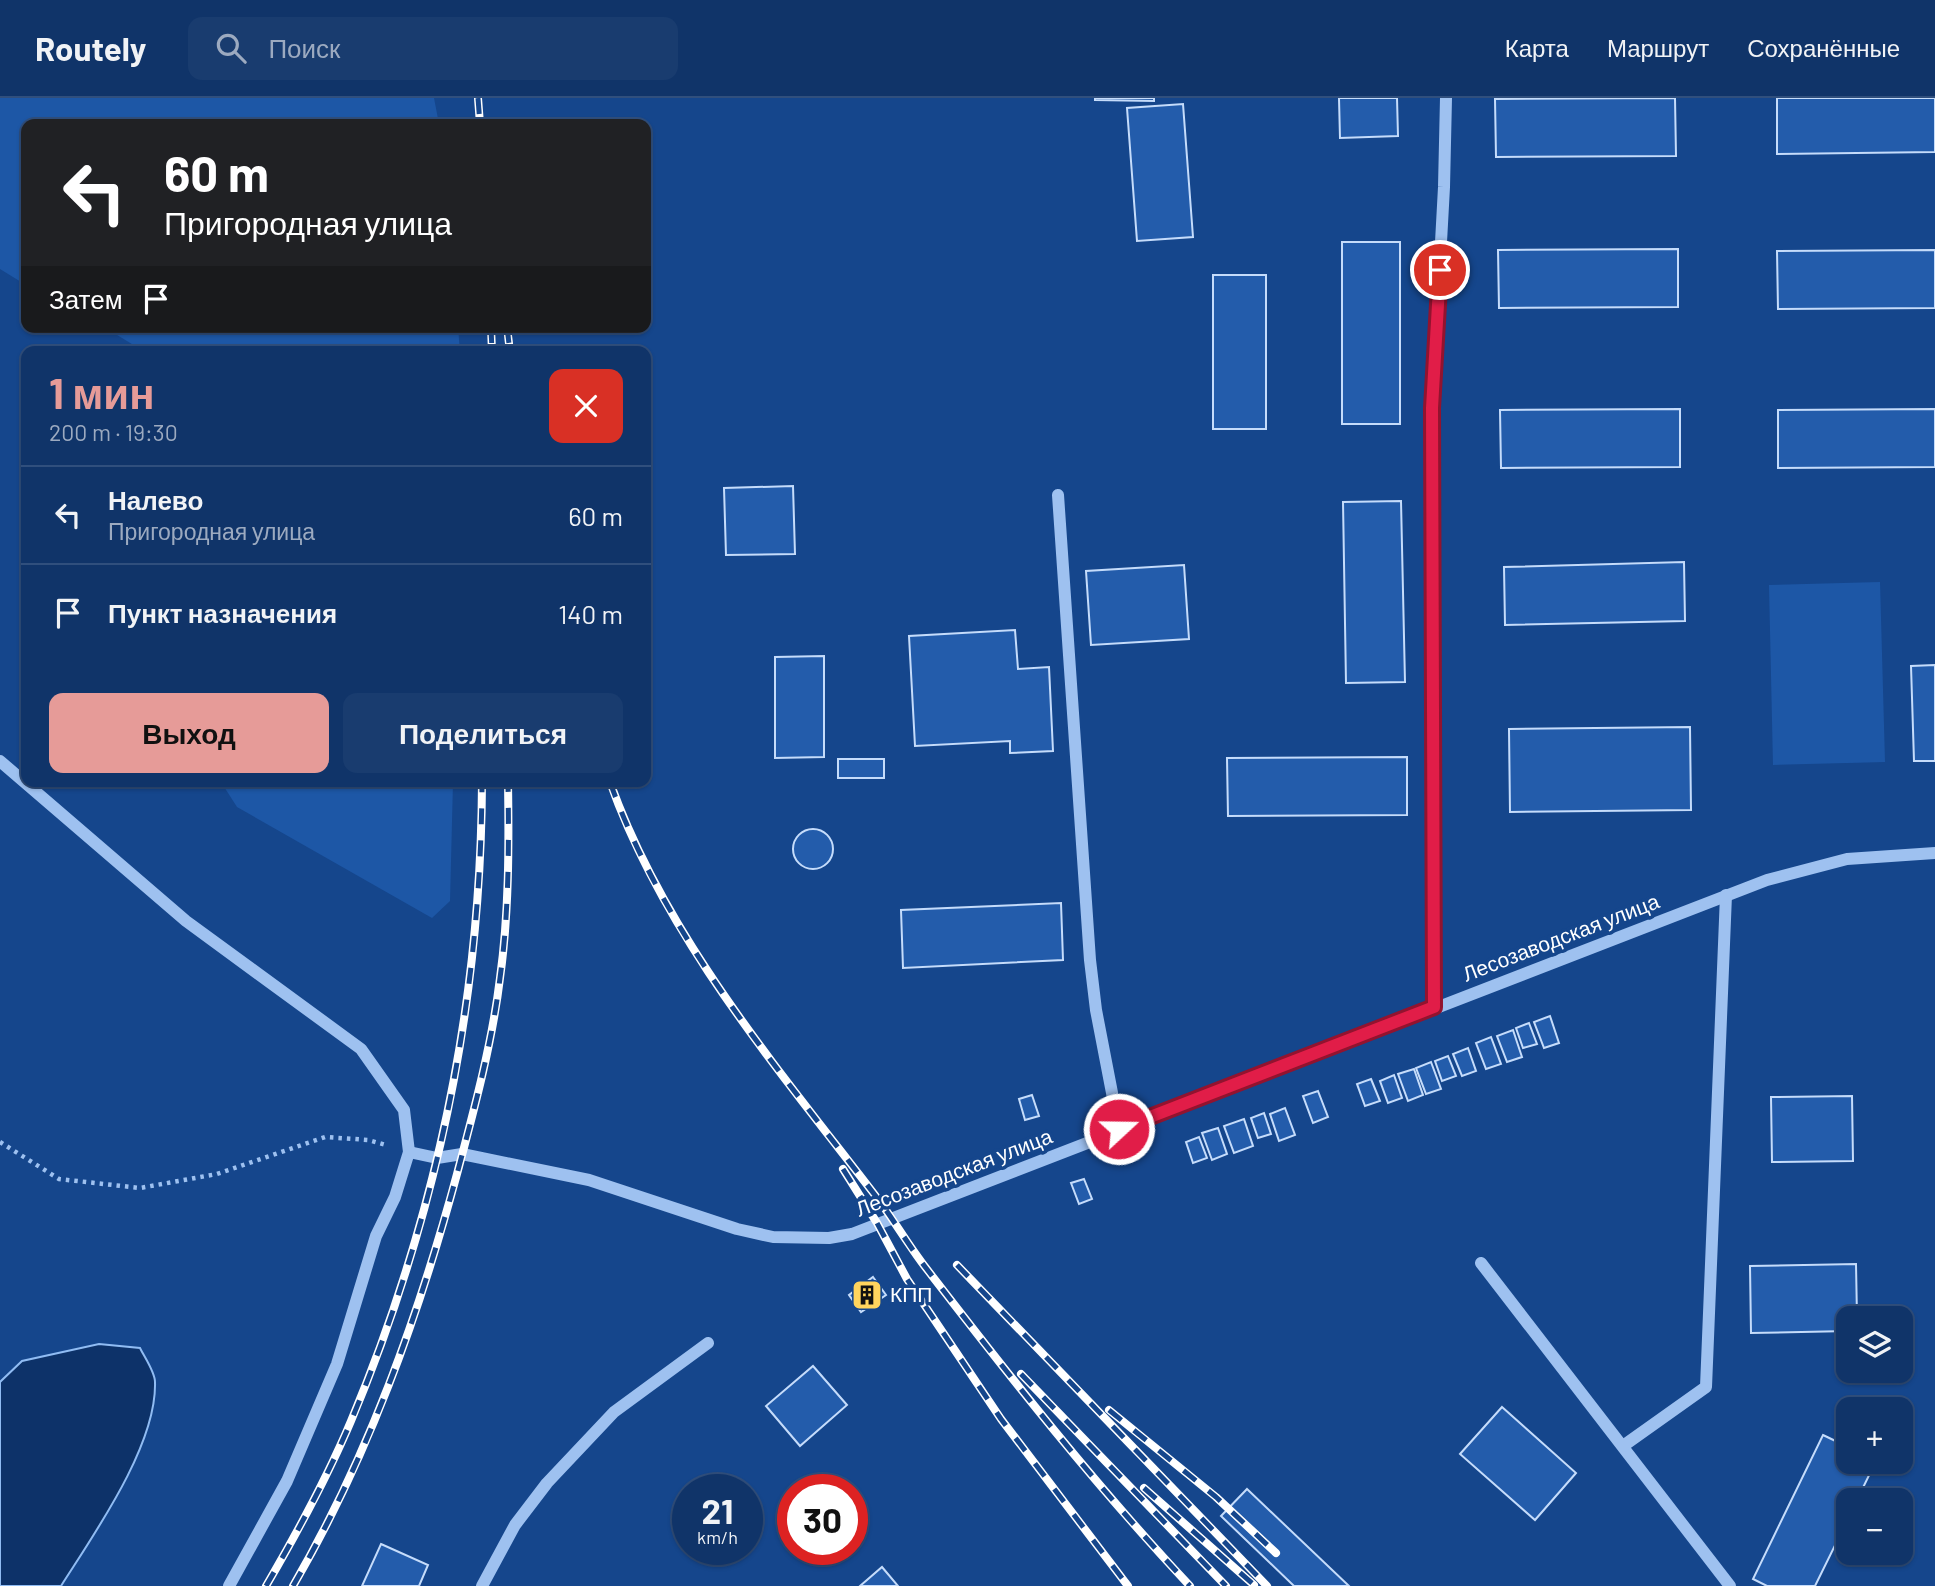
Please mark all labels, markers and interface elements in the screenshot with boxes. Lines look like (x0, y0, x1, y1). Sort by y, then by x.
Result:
search box (188, 17, 678, 80)
text: Routely (35, 28, 146, 68)
icon: search (212, 29, 250, 67)
text: Поиск (268, 32, 340, 63)
text: Карта (1505, 33, 1569, 62)
text: Маршрут (1607, 33, 1709, 62)
text: Сохранённые (1747, 33, 1900, 62)
text: 60 m (164, 143, 269, 202)
icon: left (49, 147, 140, 238)
text: Пригородная улица (164, 203, 452, 241)
pin (1410, 240, 1470, 300)
icon: arrive (1421, 251, 1459, 289)
icon: arrive (137, 280, 175, 318)
text: Затем (49, 283, 123, 314)
text: 1 мин (49, 367, 155, 417)
button: close (549, 369, 623, 443)
text: 200 m · 19:30 (49, 418, 178, 446)
text: Налево (108, 484, 203, 515)
icon: left (49, 496, 87, 534)
text: 60 m (568, 500, 623, 531)
text: Пригородная улица (108, 517, 315, 545)
icon: arrive (49, 594, 87, 632)
text: Пункт назначения (108, 597, 337, 628)
text: 140 m (558, 598, 623, 629)
button: Выход (49, 693, 329, 773)
button: Поделиться (343, 693, 623, 773)
street label: Лесозаводская улица (1459, 887, 1663, 986)
position arrow (1082, 1092, 1156, 1166)
street label: Лесозаводская улица (852, 1122, 1056, 1221)
building icon: КПП (850, 1278, 884, 1312)
place label: КПП (890, 1281, 932, 1306)
map controls (1836, 1306, 1913, 1565)
button: layers (1836, 1306, 1913, 1383)
button: + (1836, 1397, 1913, 1474)
speed limit sign: 30 (777, 1474, 868, 1565)
button: − (1836, 1488, 1913, 1565)
text: 21 (702, 1489, 733, 1531)
text: km/h (697, 1526, 738, 1548)

